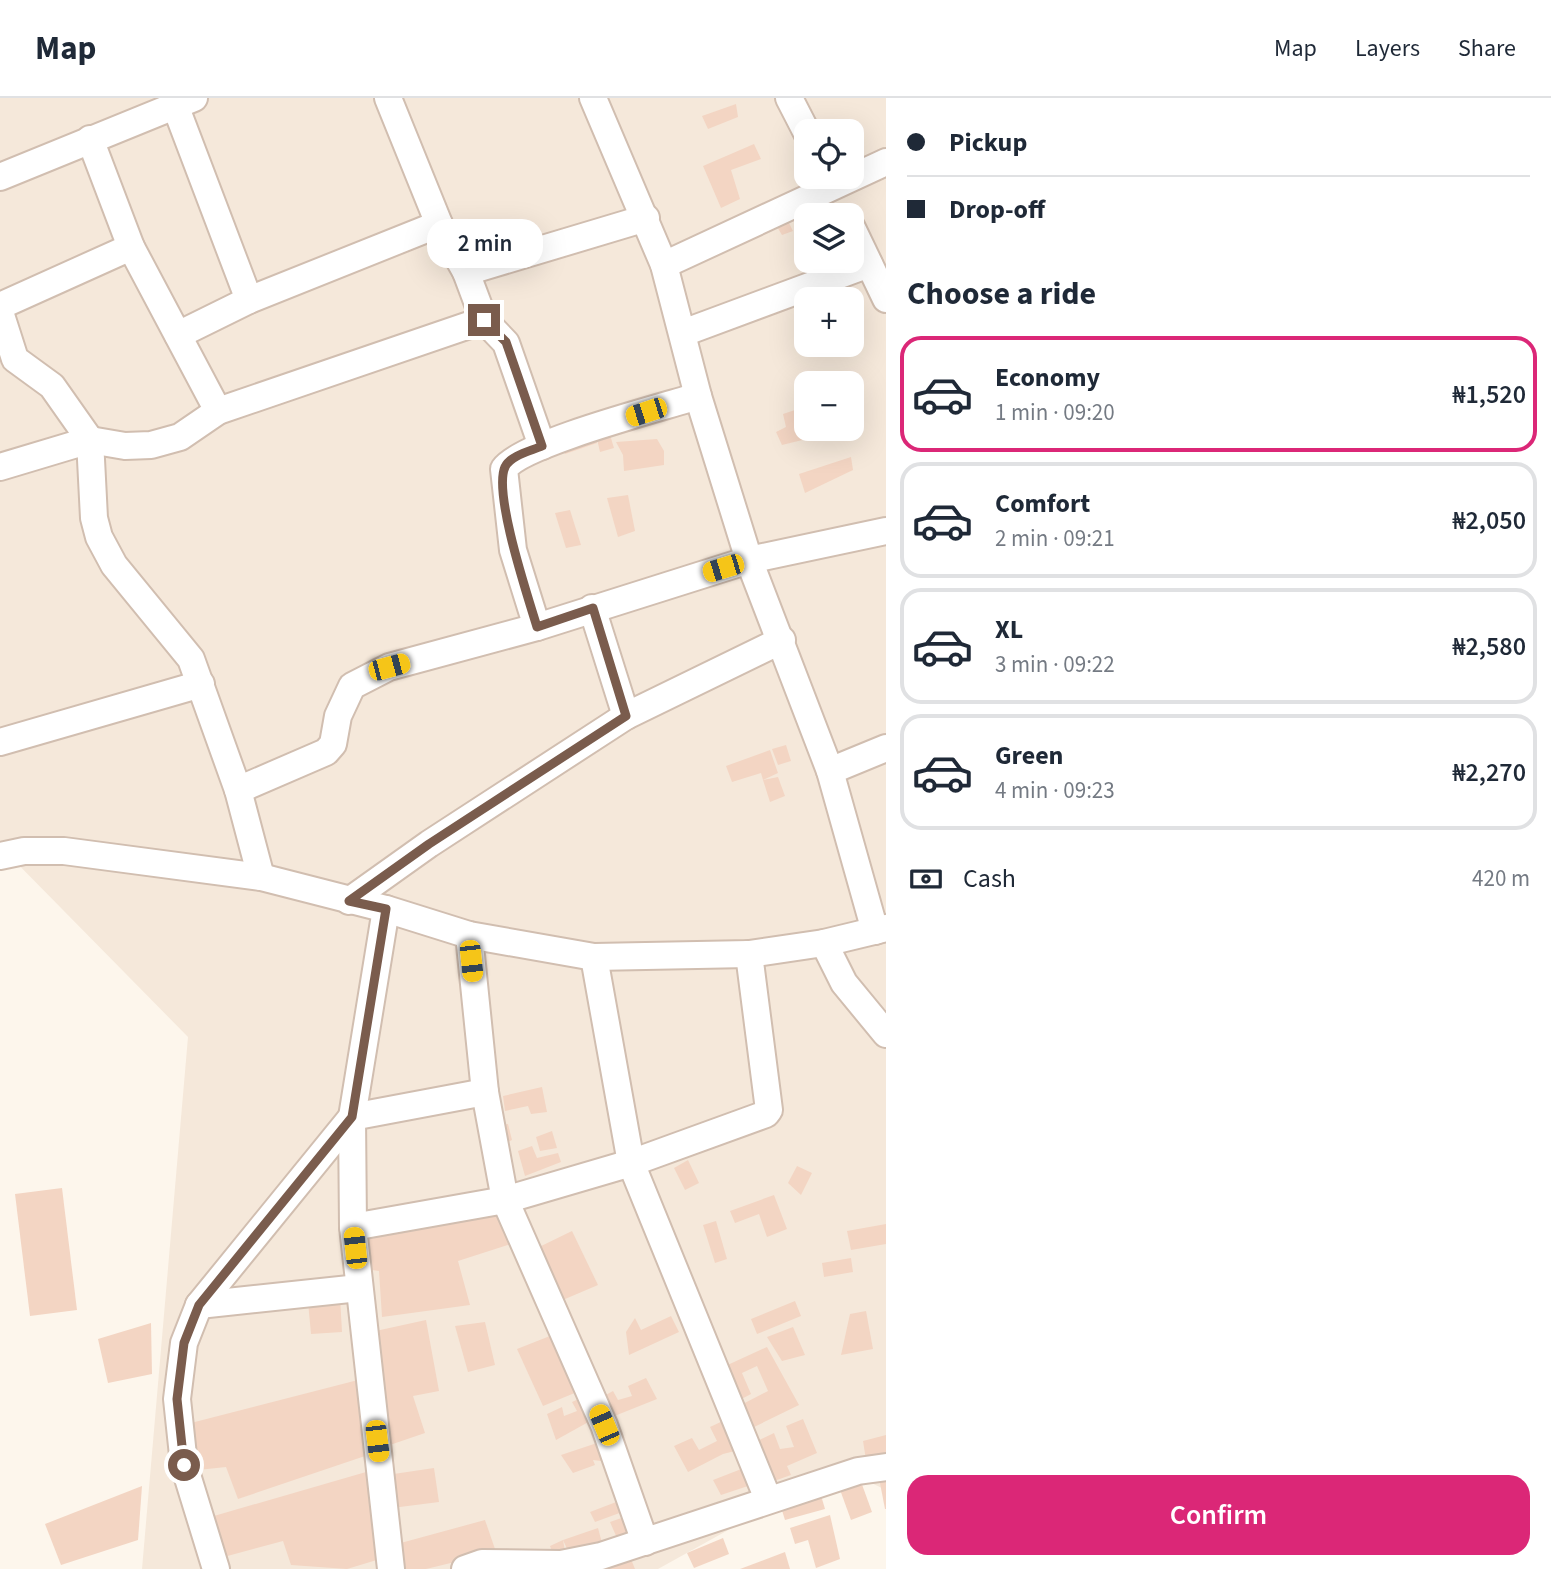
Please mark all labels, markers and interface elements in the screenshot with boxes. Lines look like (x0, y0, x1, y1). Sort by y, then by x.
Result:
text: Map (35, 25, 96, 72)
text: Map (1274, 31, 1317, 66)
text: Layers (1355, 31, 1420, 66)
text: Share (1458, 31, 1516, 66)
map controls (794, 119, 864, 441)
button: locate (794, 119, 864, 189)
text: Pickup (949, 124, 1027, 161)
text: Drop-off (949, 191, 1045, 228)
button: layers (794, 203, 864, 273)
callout: 2 min (426, 218, 542, 268)
text: 2 min (458, 227, 512, 260)
text: Choose a ride (907, 271, 1096, 317)
button: + (794, 287, 864, 357)
route end (468, 304, 500, 336)
text: Economy (995, 359, 1100, 396)
icon: car (911, 363, 974, 426)
button: − (794, 371, 864, 441)
text: ₦1,520 (1452, 376, 1526, 413)
car (623, 396, 670, 428)
text: 1 min · 09:20 (995, 396, 1115, 429)
text: Comfort (995, 485, 1090, 522)
icon: car (911, 489, 974, 552)
text: ₦2,050 (1452, 502, 1526, 539)
text: 2 min · 09:21 (995, 522, 1115, 555)
car (700, 552, 747, 584)
text: XL (995, 611, 1023, 648)
icon: car (911, 615, 974, 678)
text: ₦2,580 (1452, 628, 1526, 665)
text: 3 min · 09:22 (995, 648, 1115, 681)
car (366, 651, 413, 683)
text: Green (995, 737, 1063, 774)
icon: car (911, 741, 974, 804)
text: ₦2,270 (1452, 754, 1526, 791)
text: 4 min · 09:23 (995, 774, 1115, 807)
icon: cash (907, 860, 945, 898)
text: Cash (963, 860, 1016, 897)
text: 420 m (1472, 862, 1530, 895)
car (459, 939, 484, 983)
car (343, 1226, 368, 1270)
car (587, 1402, 622, 1448)
car (365, 1419, 390, 1463)
route start (168, 1449, 200, 1481)
button: Confirm (907, 1475, 1530, 1555)

